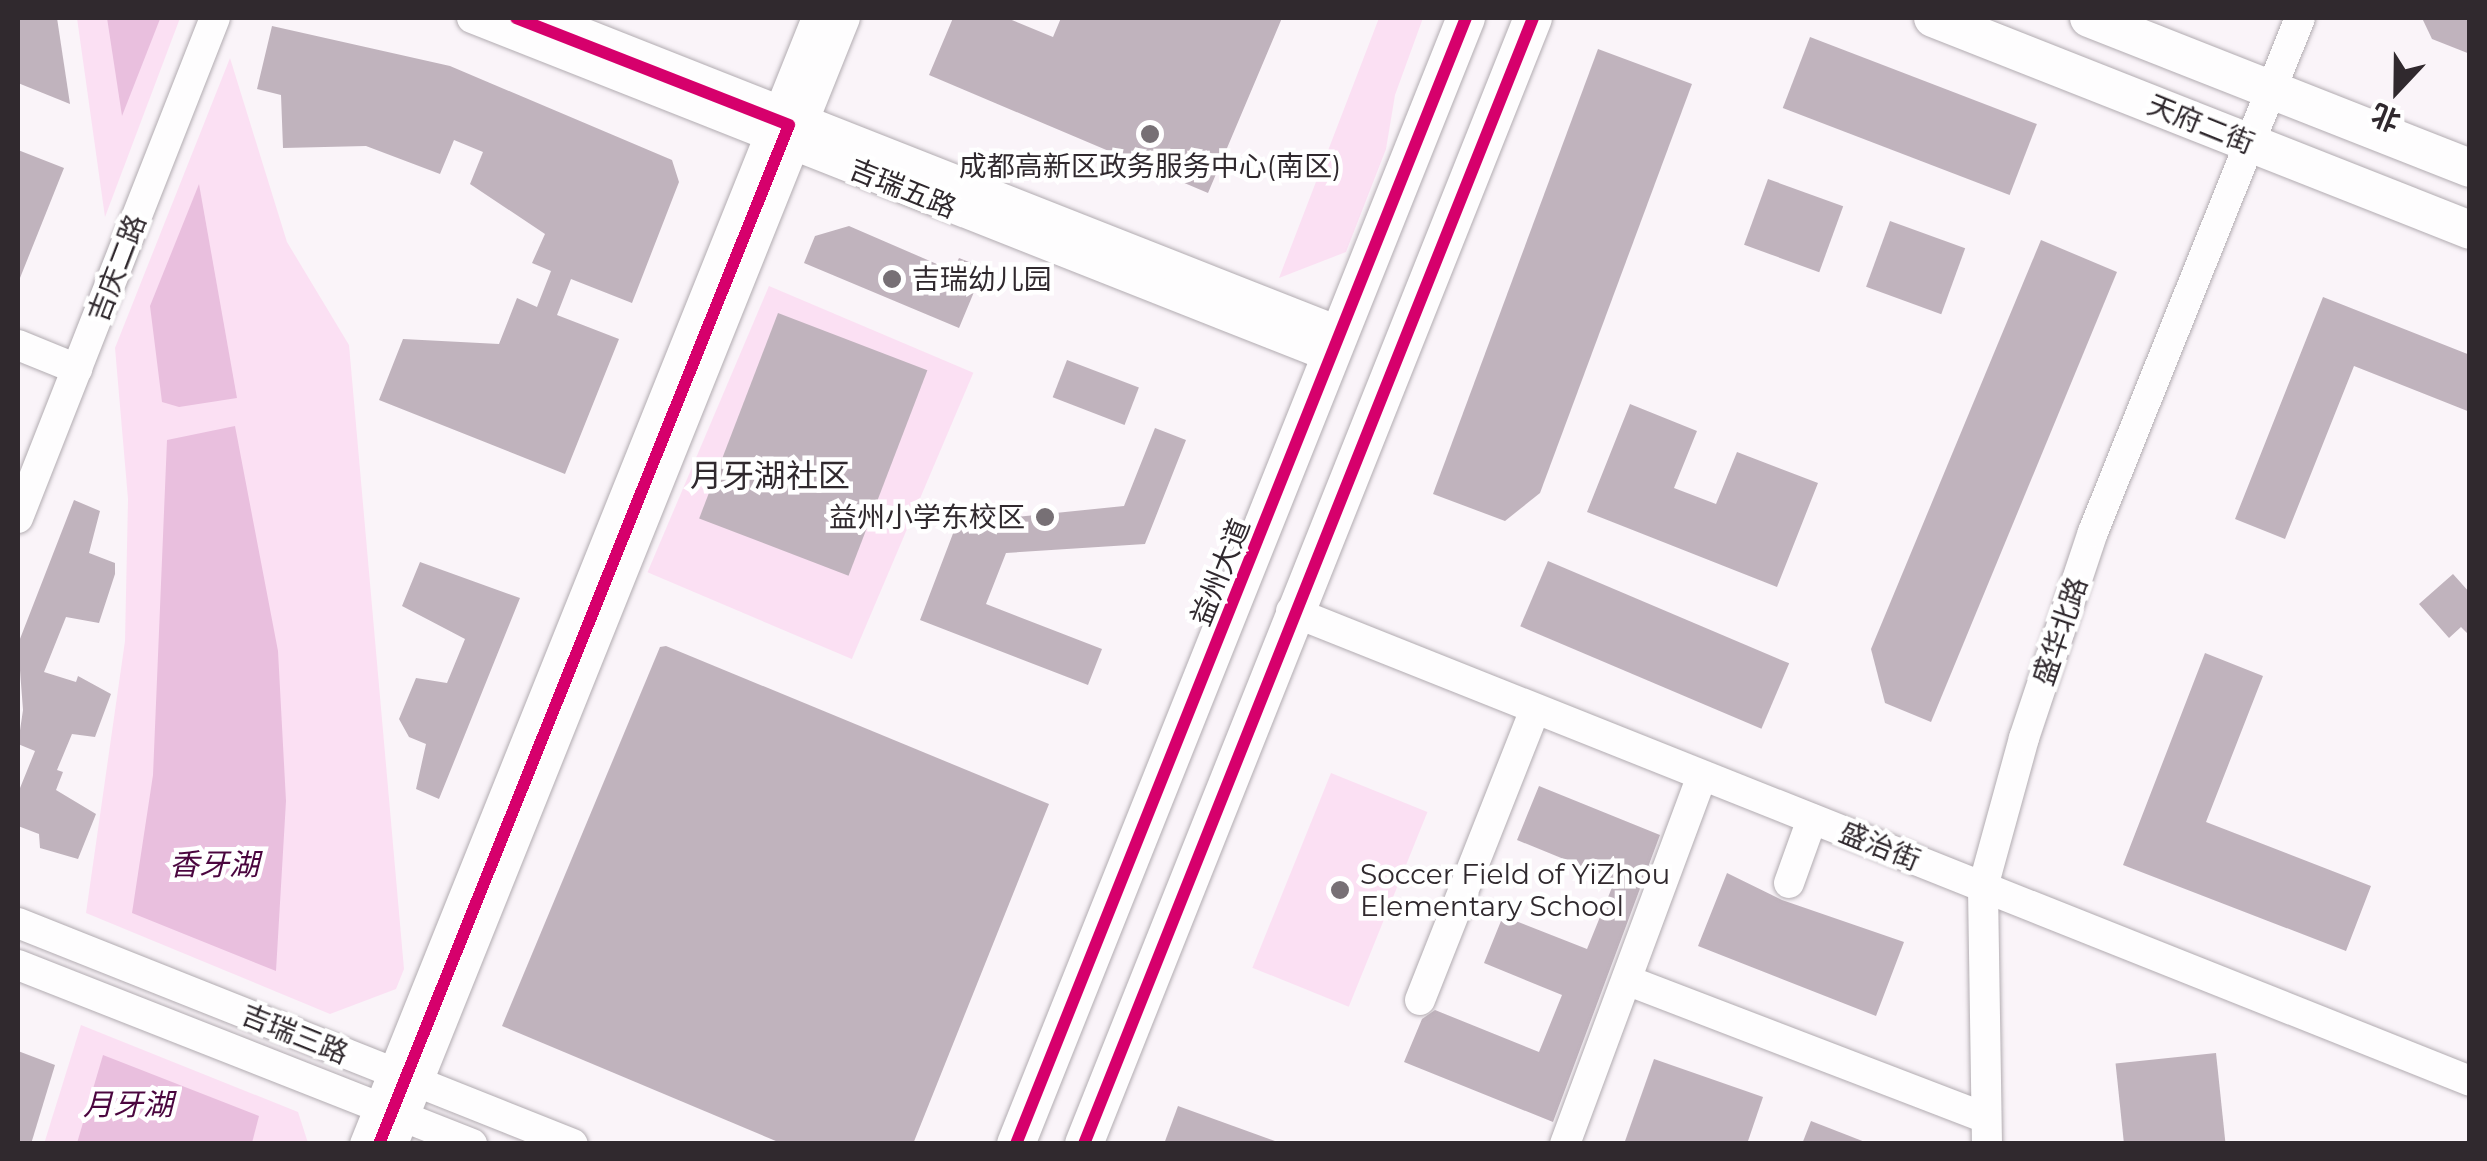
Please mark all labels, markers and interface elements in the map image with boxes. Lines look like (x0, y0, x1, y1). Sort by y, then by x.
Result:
north arrow (2347, 40, 2447, 140)
street label: 天府二街 (2143, 87, 2259, 161)
text: 北 (2366, 97, 2405, 139)
marker: 成都高新区政务服务中心(南区) (1139, 123, 1161, 145)
place label: 成都高新区政务服务中心(南区) (959, 149, 1341, 183)
street label: 吉瑞五路 (845, 151, 961, 225)
street label: 吉庆二路 (81, 210, 153, 326)
place label: 吉瑞幼儿园 (912, 262, 1052, 296)
marker: 吉瑞幼儿园 (881, 268, 903, 290)
district label: 月牙湖社区 (690, 457, 850, 495)
place label: 益州小学东校区 (829, 500, 1025, 534)
marker: 益州小学东校区 (1034, 506, 1056, 528)
street label: 益州大道 (1183, 514, 1257, 630)
street label: 盛华北路 (2026, 573, 2094, 689)
street label: 盛治街 (1835, 815, 1925, 877)
water label: 香牙湖 (169, 847, 259, 883)
place label: Soccer Field of YiZhou Elementary School (1360, 857, 1670, 923)
marker: Soccer Field of YiZhou Elementary School (1329, 879, 1351, 901)
street label: 吉瑞三路 (237, 997, 353, 1071)
water label: 月牙湖 (83, 1087, 173, 1123)

